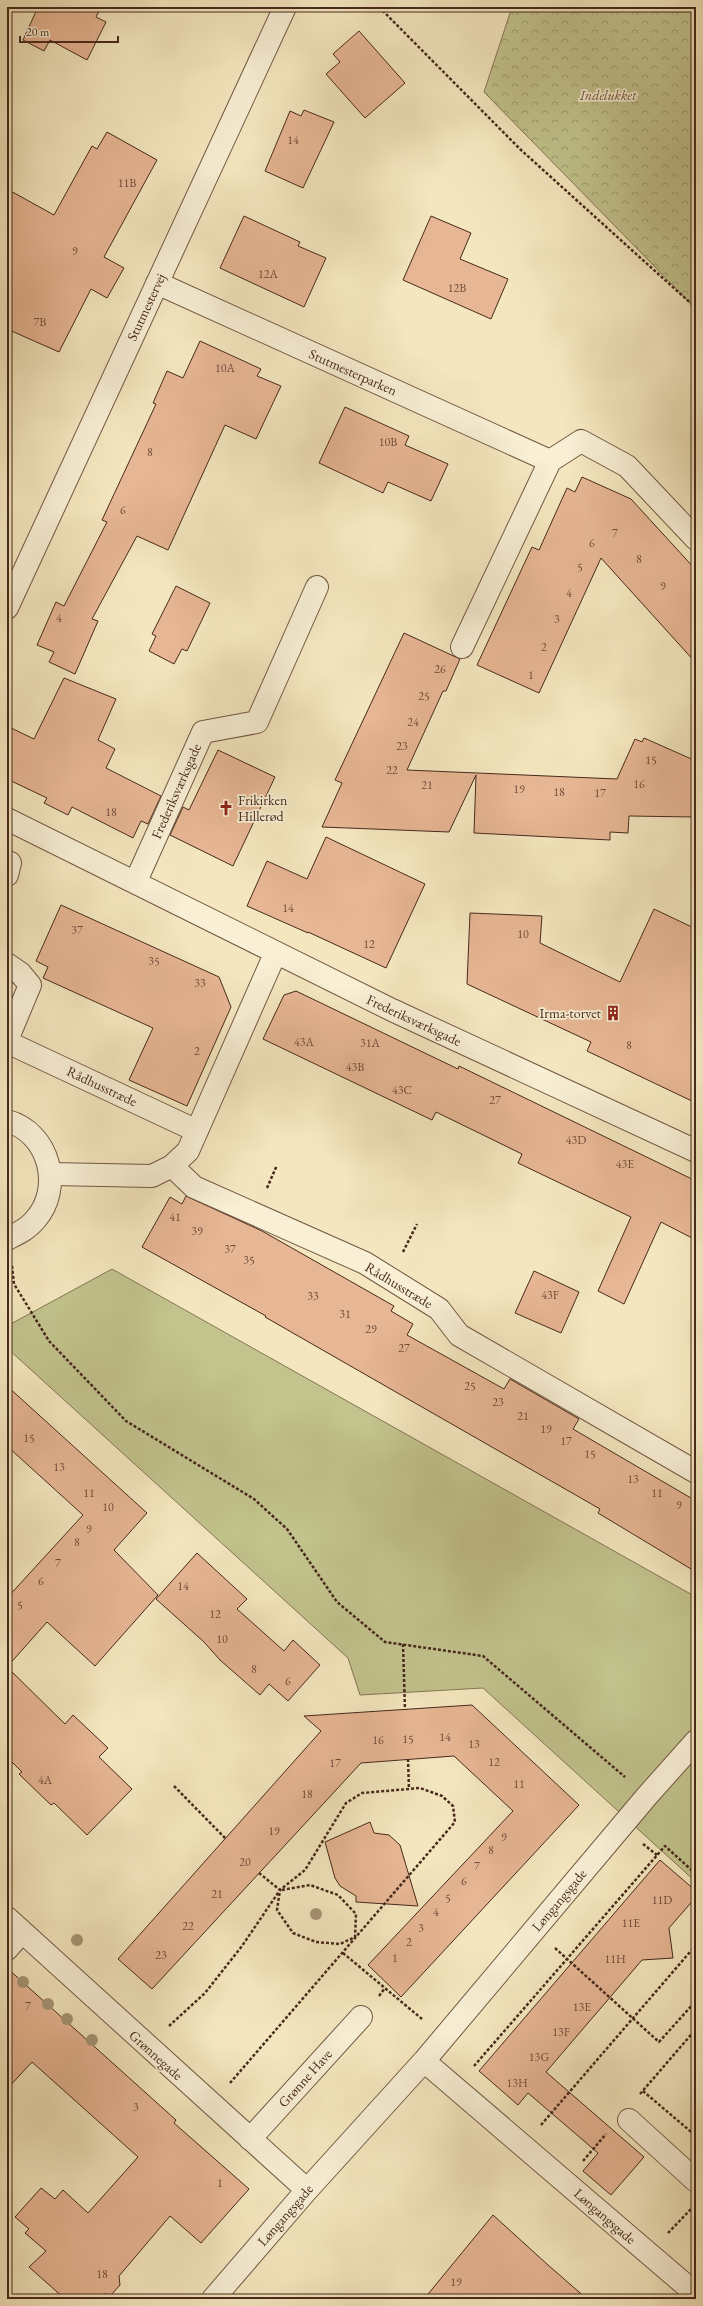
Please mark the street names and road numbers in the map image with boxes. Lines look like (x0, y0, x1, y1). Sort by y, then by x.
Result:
street label: Stutmestervej (123, 270, 169, 344)
street label: Stutmesterparken (306, 345, 400, 400)
street label: Frederiksværksgade (147, 740, 205, 842)
street label: Frederiksværksgade (364, 990, 465, 1050)
street label: Rådhusstræde (64, 1062, 141, 1110)
street label: Rådhusstræde (362, 1258, 436, 1312)
street label: Løngangsgade (528, 1865, 591, 1935)
street label: Grønnegade (125, 2026, 187, 2084)
street label: Grønne Have (274, 2045, 336, 2111)
street label: Løngangsgade (253, 2180, 317, 2250)
street label: Løngangsgade (570, 2184, 640, 2248)

